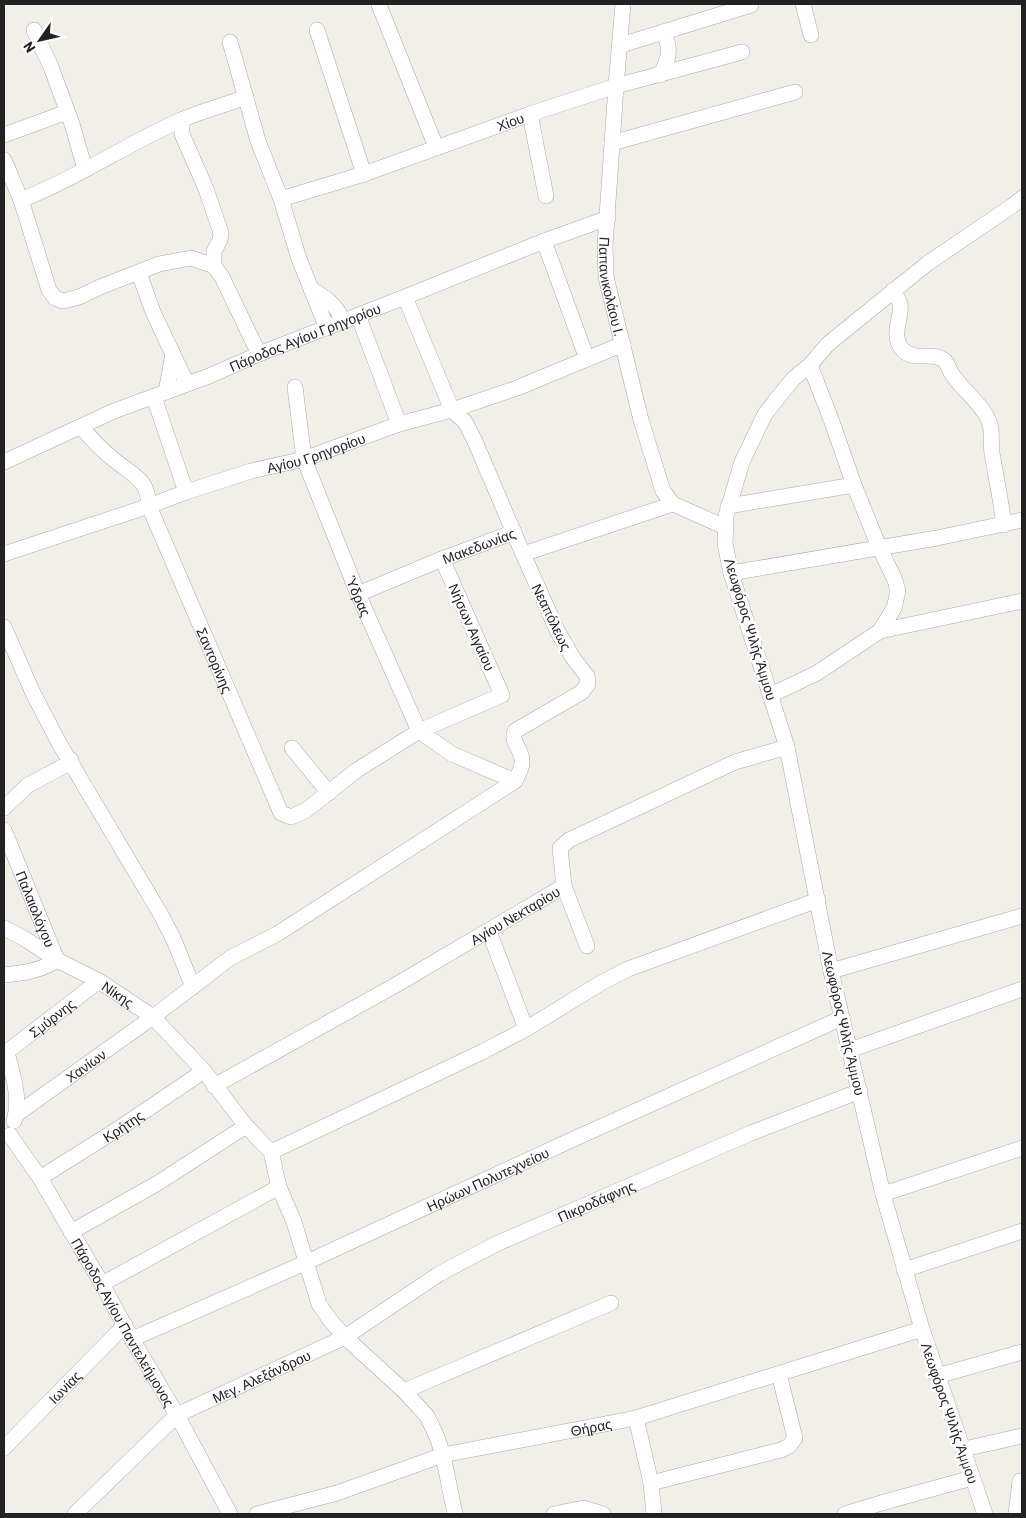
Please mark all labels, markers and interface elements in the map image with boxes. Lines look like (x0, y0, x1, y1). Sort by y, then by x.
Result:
north arrow (15, 15, 65, 65)
text: N (19, 39, 38, 56)
street label: Χίου (494, 108, 526, 134)
street label: Παπανικολάου Ι. (596, 236, 629, 338)
street label: Πάροδος Αγίου Γρηγορίου (226, 299, 383, 375)
street label: Αγίου Γρηγορίου (265, 429, 367, 476)
street label: Μακεδωνίας (440, 524, 518, 567)
street label: Λεωφόρος Ψιλής Άμμου (721, 556, 781, 702)
street label: Ύδρας (343, 573, 375, 619)
street label: Νήσων Αιγαίου (445, 581, 499, 673)
street label: Νεαπόλεως (529, 581, 576, 653)
street label: Σαντορίνης (194, 625, 237, 695)
street label: Παλαιολόγου (13, 868, 59, 949)
street label: Αγίου Νεκταρίου (467, 882, 563, 948)
street label: Λεωφόρος Ψιλής Άμμου (819, 949, 869, 1097)
street label: Νίκης (99, 977, 138, 1011)
street label: Σμύρνης (25, 994, 78, 1040)
street label: Χανίων (62, 1045, 109, 1085)
street label: Κρήτης (99, 1106, 147, 1145)
street label: Ηρώων Πολυτεχνείου (424, 1143, 551, 1214)
street label: Πικροδάφνης (555, 1176, 637, 1225)
street label: Πάροδος Αγίου Παντελεήμονος (68, 1235, 179, 1410)
street label: Λεωφόρος Ψιλής Άμμου (918, 1340, 982, 1486)
street label: Μεγ. Αλεξάνδρου (209, 1346, 313, 1406)
street label: Ιωνίας (44, 1366, 85, 1407)
street label: Θήρας (569, 1414, 613, 1439)

